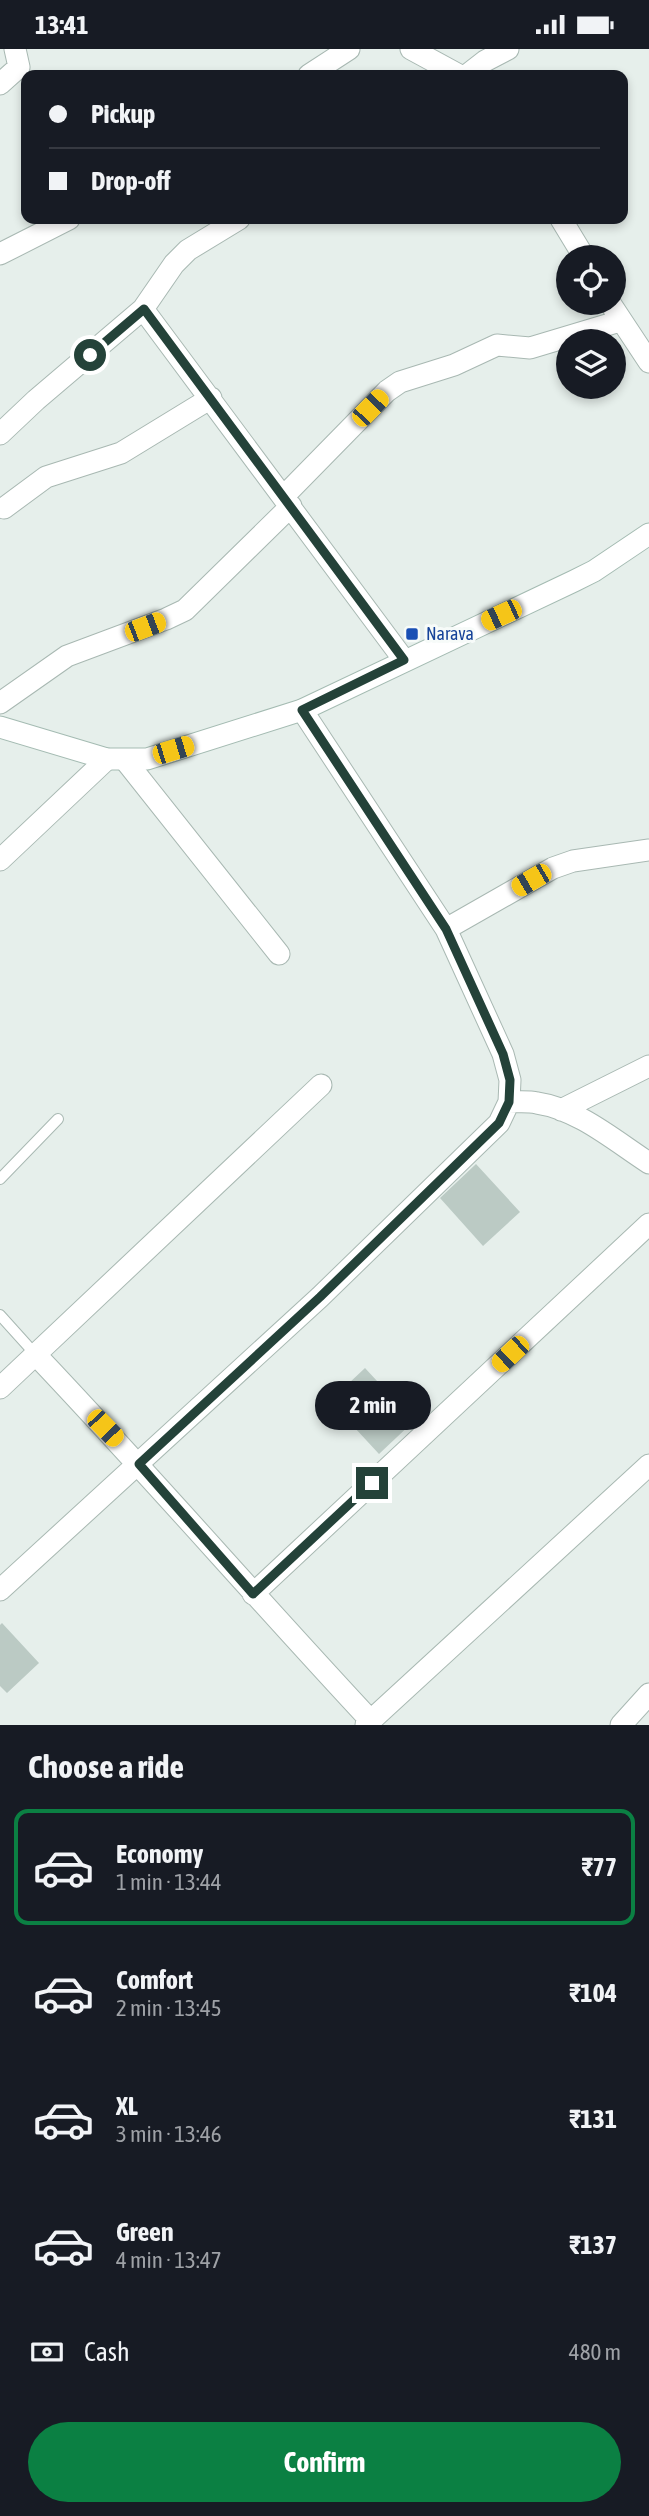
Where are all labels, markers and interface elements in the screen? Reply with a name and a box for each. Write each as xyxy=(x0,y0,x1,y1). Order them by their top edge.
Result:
text: 13:41 xyxy=(35,10,89,40)
text: Pickup xyxy=(91,99,155,129)
text: Drop-off xyxy=(91,166,171,196)
map controls xyxy=(556,245,626,399)
button: locate xyxy=(556,245,626,315)
button: layers xyxy=(556,329,626,399)
route start xyxy=(74,339,106,371)
car xyxy=(348,386,393,430)
car xyxy=(478,597,525,633)
car xyxy=(122,610,169,644)
place label: Narava xyxy=(426,623,474,644)
marker: Narava xyxy=(404,626,420,642)
car xyxy=(150,734,197,766)
car xyxy=(508,860,555,900)
car xyxy=(488,1332,533,1376)
callout: 2 min xyxy=(314,1381,430,1431)
text: 2 min xyxy=(350,1392,396,1418)
car xyxy=(83,1406,128,1450)
route end xyxy=(356,1467,388,1499)
text: Choose a ride xyxy=(28,1748,184,1785)
icon: car xyxy=(32,1836,95,1899)
text: Economy xyxy=(116,1839,203,1869)
text: ₹77 xyxy=(581,1852,617,1882)
text: 1 min · 13:44 xyxy=(116,1869,222,1895)
icon: car xyxy=(32,1962,95,2025)
text: Comfort xyxy=(116,1965,193,1995)
text: ₹104 xyxy=(569,1978,617,2008)
text: 2 min · 13:45 xyxy=(116,1995,222,2021)
icon: car xyxy=(32,2088,95,2151)
text: XL xyxy=(116,2091,138,2121)
text: ₹131 xyxy=(569,2104,617,2134)
text: 3 min · 13:46 xyxy=(116,2121,222,2147)
icon: car xyxy=(32,2214,95,2277)
text: Green xyxy=(116,2217,174,2247)
text: ₹137 xyxy=(569,2230,617,2260)
text: 4 min · 13:47 xyxy=(116,2247,222,2273)
icon: cash xyxy=(28,2333,66,2371)
text: Cash xyxy=(84,2337,130,2367)
text: 480 m xyxy=(569,2339,621,2365)
button: Confirm xyxy=(28,2422,621,2502)

